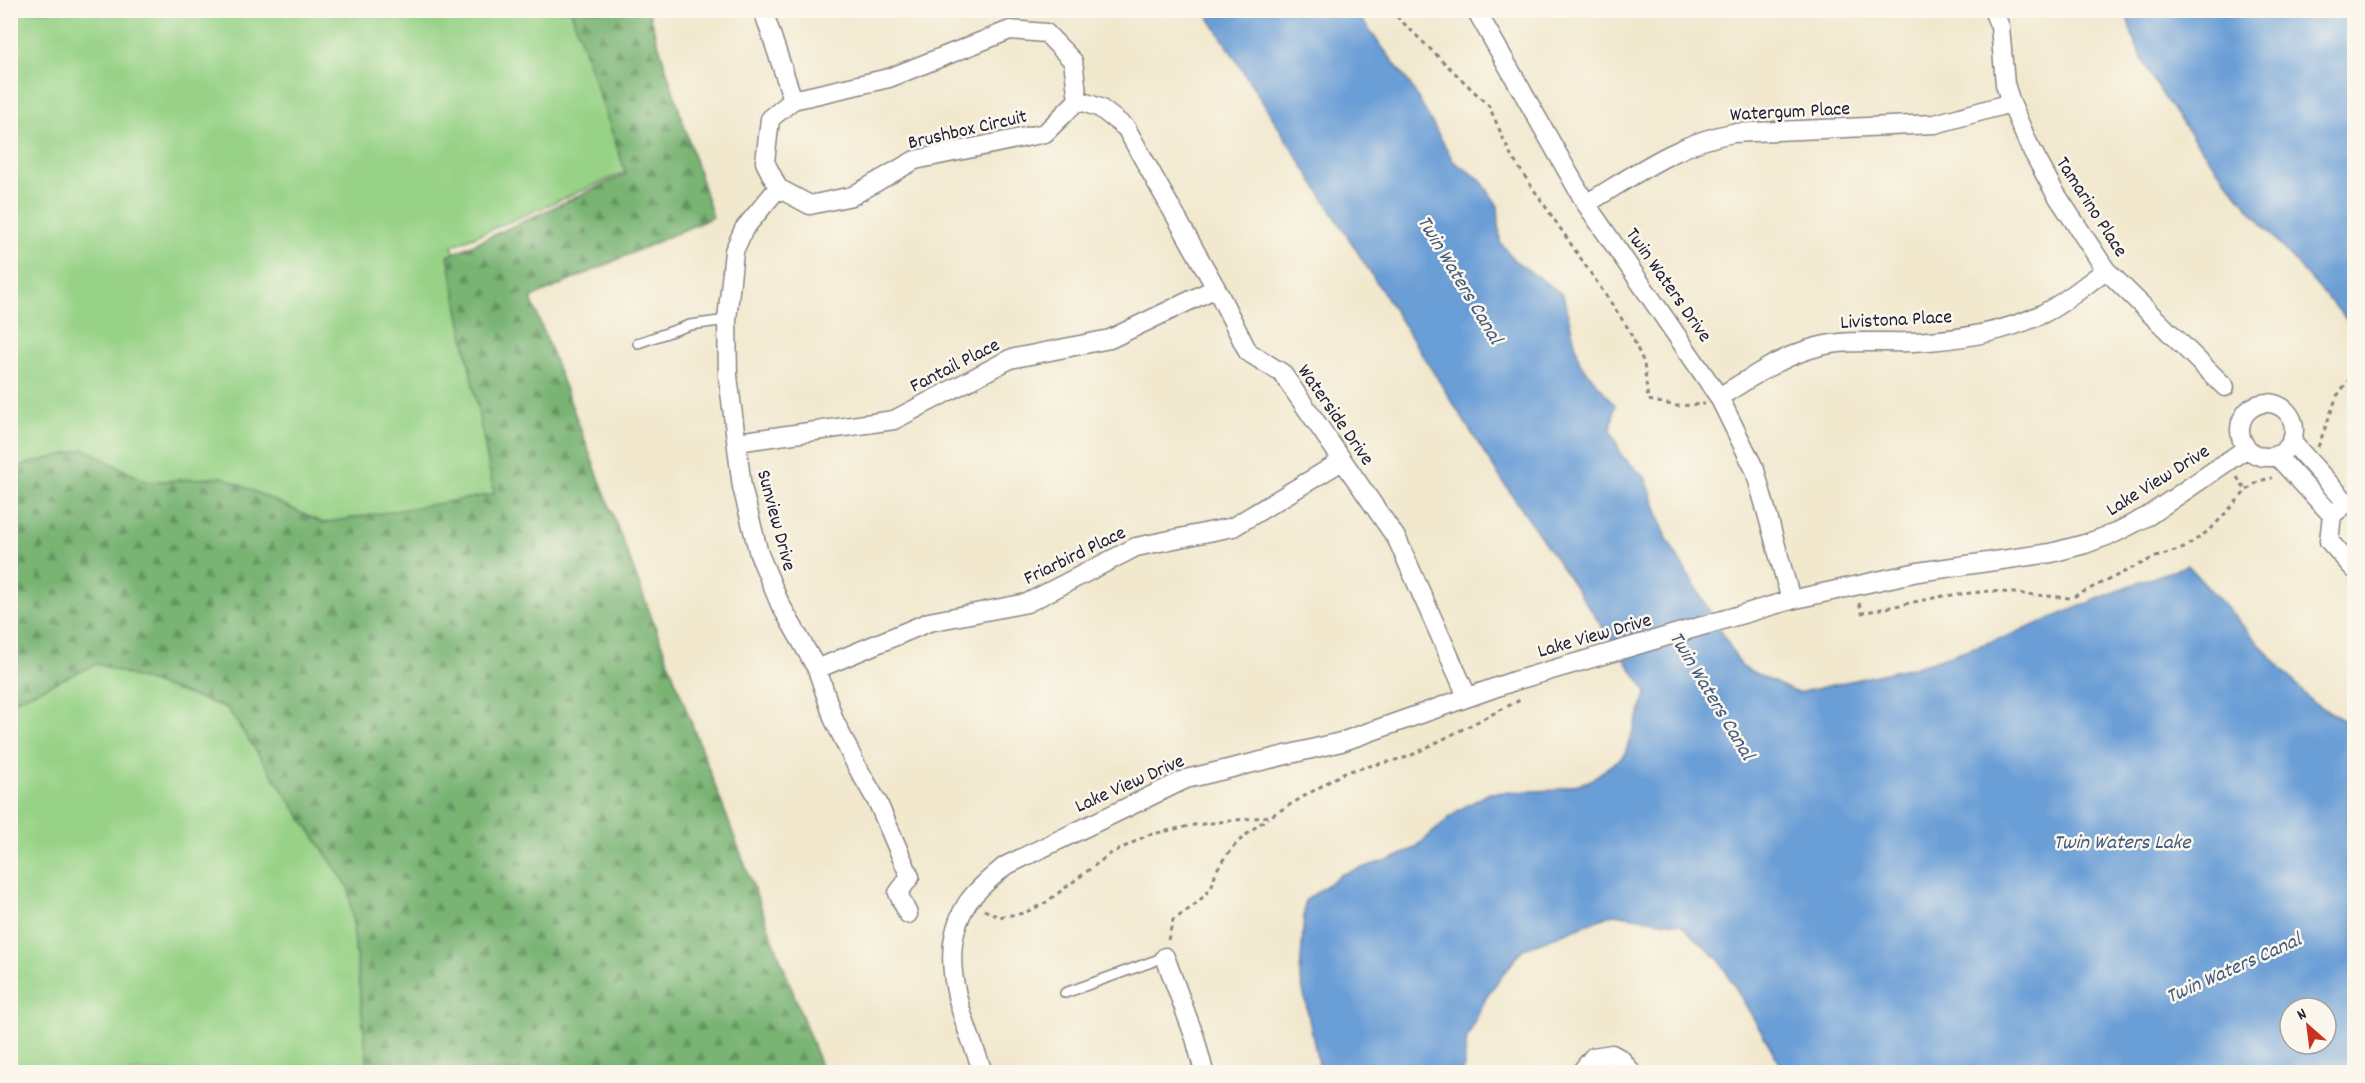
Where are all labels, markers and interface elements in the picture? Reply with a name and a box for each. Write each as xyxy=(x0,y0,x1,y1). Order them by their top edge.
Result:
street label: Watergum Place xyxy=(1729,96,1851,130)
street label: Brushbox Circuit xyxy=(905,104,1030,158)
street label: Tamarino Place xyxy=(2048,152,2133,263)
water label: Twin Waters Canal xyxy=(1408,211,1510,352)
street label: Twin Waters Drive xyxy=(1618,223,1718,349)
street label: Livistona Place xyxy=(1840,304,1953,338)
street label: Fantail Place xyxy=(906,332,1005,401)
street label: Waterside Drive xyxy=(1289,359,1380,472)
street label: Lake View Drive xyxy=(2101,439,2216,524)
street label: Sunview Drive xyxy=(748,467,802,575)
street label: Friarbird Place xyxy=(1019,520,1131,594)
street label: Lake View Drive xyxy=(1535,607,1655,666)
water label: Twin Waters Canal xyxy=(1660,627,1762,768)
street label: Lake View Drive xyxy=(1071,748,1190,821)
water label: Twin Waters Lake xyxy=(2054,829,2192,859)
water label: Twin Waters Canal xyxy=(2162,926,2309,1013)
north arrow xyxy=(2278,996,2338,1056)
text: N xyxy=(2293,1003,2311,1027)

